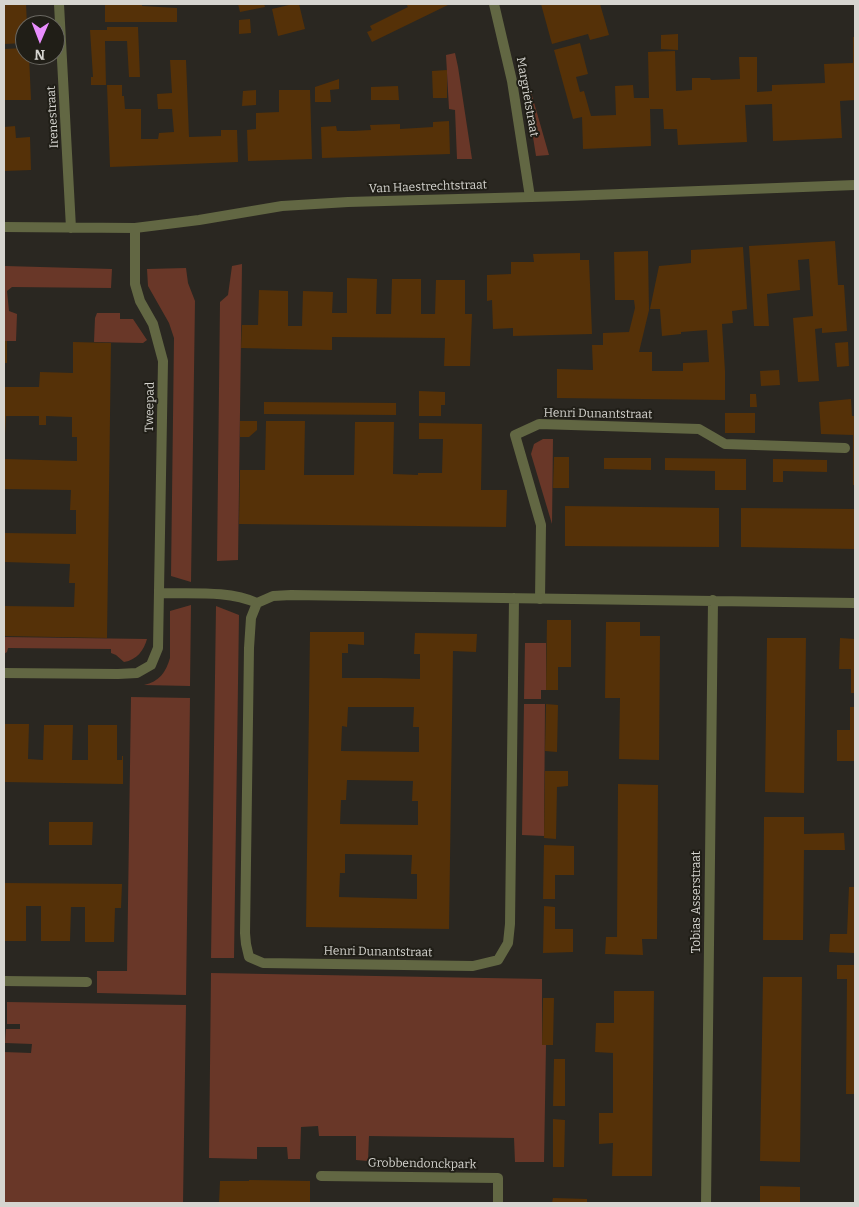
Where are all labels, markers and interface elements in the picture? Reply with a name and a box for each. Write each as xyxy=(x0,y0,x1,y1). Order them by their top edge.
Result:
north arrow xyxy=(15,15,65,65)
text: N xyxy=(34,46,45,63)
street label: Margrietstraat xyxy=(513,56,541,138)
street label: Irenestraat xyxy=(44,85,62,149)
street label: Van Haestrechtstraat xyxy=(369,178,487,196)
street label: Tweepad xyxy=(142,382,158,432)
street label: Henri Dunantstraat xyxy=(543,406,653,422)
street label: Tobias Asserstraat xyxy=(690,851,704,953)
street label: Henri Dunantstraat xyxy=(323,944,433,960)
street label: Grobbendonckpark xyxy=(368,1156,476,1172)

